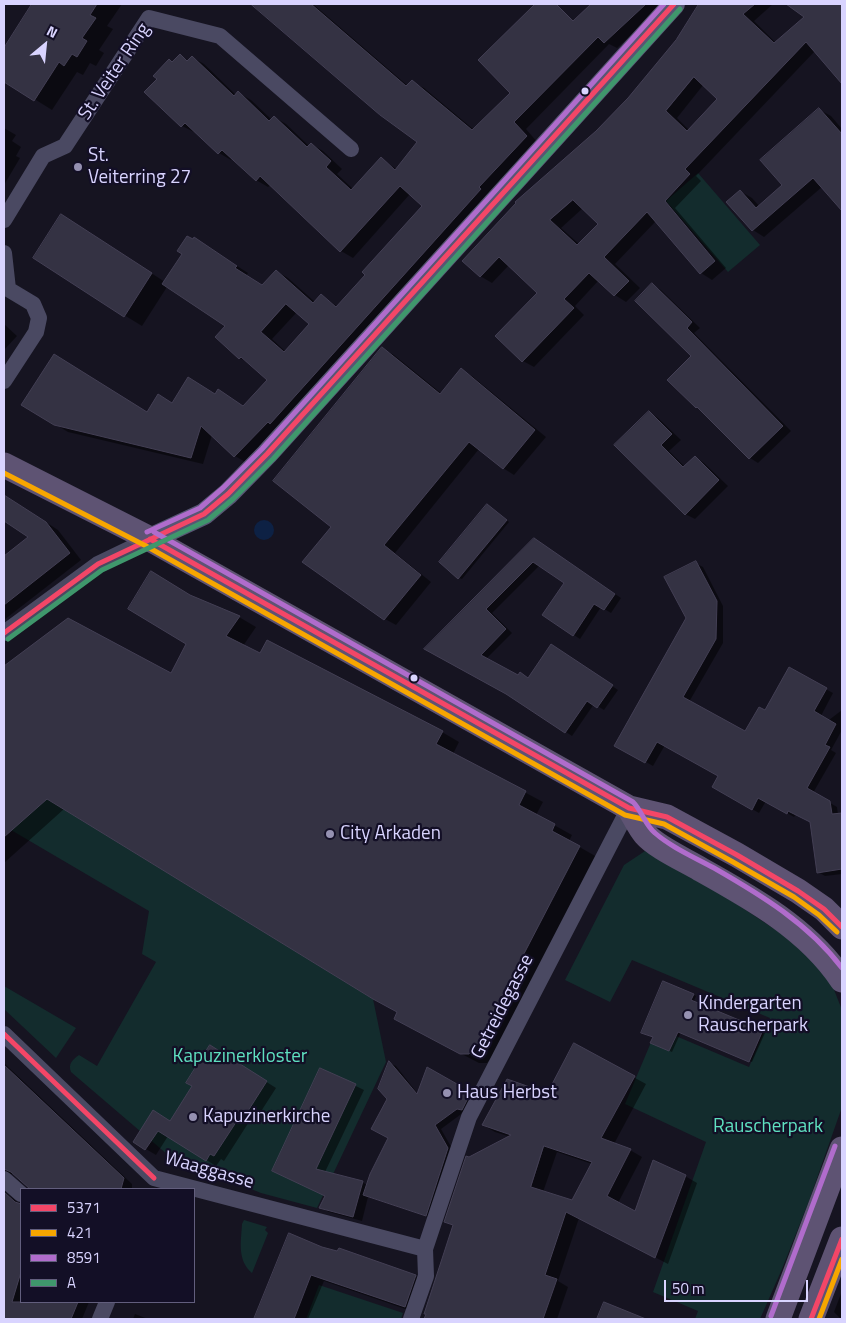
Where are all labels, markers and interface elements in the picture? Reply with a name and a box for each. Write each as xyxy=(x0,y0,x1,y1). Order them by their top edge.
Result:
street label: St. Veiter Ring xyxy=(74,19,156,125)
north arrow xyxy=(20,20,70,70)
text: N xyxy=(43,20,61,43)
unlabelled marker xyxy=(580,86,590,96)
place label: St. Veiterring 27 xyxy=(88,145,191,189)
marker: St. Veiterring 27 xyxy=(72,161,84,173)
unlabelled marker xyxy=(409,673,419,683)
place label: City Arkaden xyxy=(340,823,441,845)
marker: City Arkaden xyxy=(324,828,336,840)
street label: Getreidegasse xyxy=(467,951,539,1063)
place label: Kindergarten Rauscherpark xyxy=(698,993,808,1037)
marker: Kindergarten Rauscherpark xyxy=(682,1009,694,1021)
park label: Kapuzinerkloster xyxy=(173,1046,307,1068)
place label: Haus Herbst xyxy=(457,1082,557,1104)
marker: Haus Herbst xyxy=(441,1087,453,1099)
place label: Kapuzinerkirche xyxy=(203,1106,330,1128)
marker: Kapuzinerkirche xyxy=(187,1111,199,1123)
park label: Rauscherpark xyxy=(713,1116,823,1138)
street label: Waaggasse xyxy=(162,1147,256,1195)
legend xyxy=(20,1188,195,1303)
text: 5371 xyxy=(67,1196,101,1219)
text: 421 xyxy=(67,1221,92,1244)
text: 8591 xyxy=(67,1246,101,1269)
scale bar xyxy=(666,1270,810,1302)
text: A xyxy=(67,1271,76,1294)
text: 50 m xyxy=(672,1277,705,1300)

